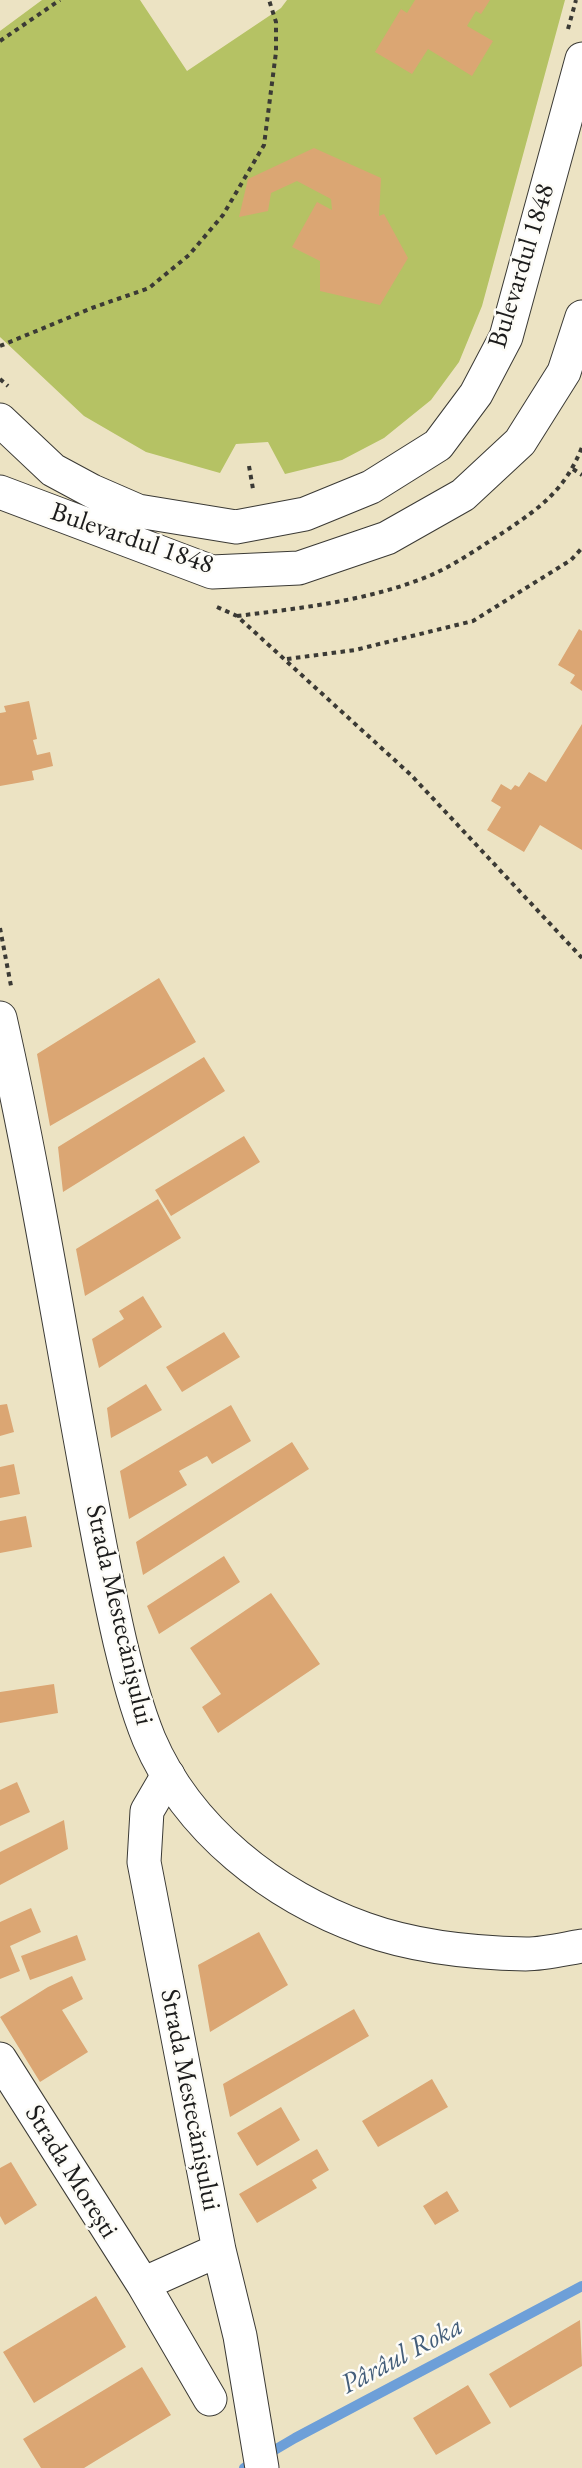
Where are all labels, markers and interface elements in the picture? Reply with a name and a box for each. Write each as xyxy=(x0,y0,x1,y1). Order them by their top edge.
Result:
street label: Bulevardul 1848 xyxy=(482,180,562,352)
street label: Bulevardul 1848 xyxy=(46,496,218,582)
street label: Strada Mestecănișului xyxy=(78,1502,160,1728)
street label: Strada Mestecănișului xyxy=(153,1987,227,2213)
street label: Strada Morești xyxy=(17,2099,125,2245)
water label: Pârâul Roka xyxy=(335,2310,469,2402)

